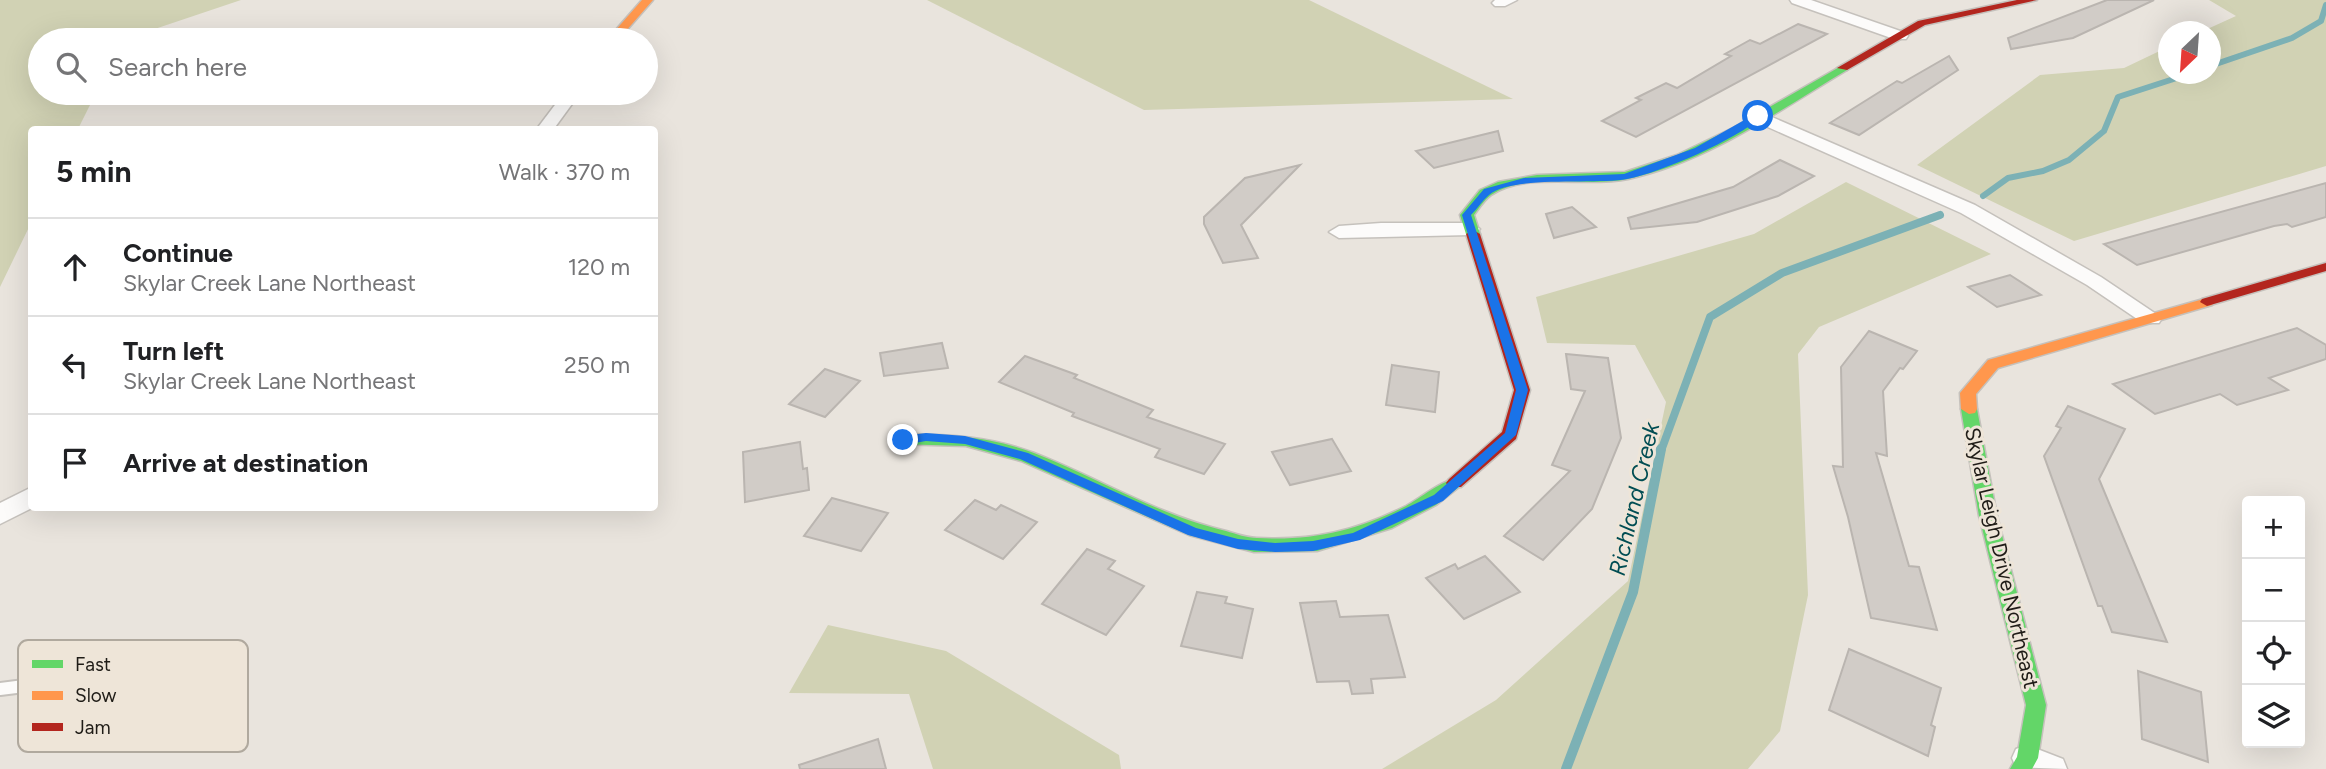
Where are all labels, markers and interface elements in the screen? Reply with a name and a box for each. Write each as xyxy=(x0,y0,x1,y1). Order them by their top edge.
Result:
north arrow xyxy=(2158,21,2221,84)
search box xyxy=(28,28,658,105)
icon: search xyxy=(52,48,90,86)
text: Search here xyxy=(108,51,247,83)
route start xyxy=(1742,100,1773,131)
text: 5 min xyxy=(56,153,132,190)
text: Walk · 370 m xyxy=(499,158,630,186)
text: Continue xyxy=(123,237,233,269)
icon: ahead xyxy=(56,248,94,286)
text: 120 m xyxy=(568,253,630,281)
text: Skylar Creek Lane Northeast xyxy=(123,269,416,297)
text: Turn left xyxy=(123,335,224,367)
icon: left xyxy=(56,346,94,384)
text: 250 m xyxy=(564,351,630,379)
text: Skylar Creek Lane Northeast xyxy=(123,367,416,395)
water label: Richland Creek xyxy=(1603,419,1665,578)
route end xyxy=(887,424,918,455)
street label: Skylar Leigh Drive Northeast xyxy=(1960,425,2044,691)
icon: arrive xyxy=(56,444,94,482)
text: Arrive at destination xyxy=(123,447,368,479)
map controls xyxy=(2242,496,2305,748)
button: + xyxy=(2242,496,2305,559)
button: − xyxy=(2242,559,2305,622)
button: locate xyxy=(2242,622,2305,685)
legend xyxy=(18,640,248,752)
text: Fast xyxy=(75,653,111,676)
text: Slow xyxy=(75,684,117,707)
button: layers xyxy=(2242,685,2305,748)
text: Jam xyxy=(75,716,111,739)

